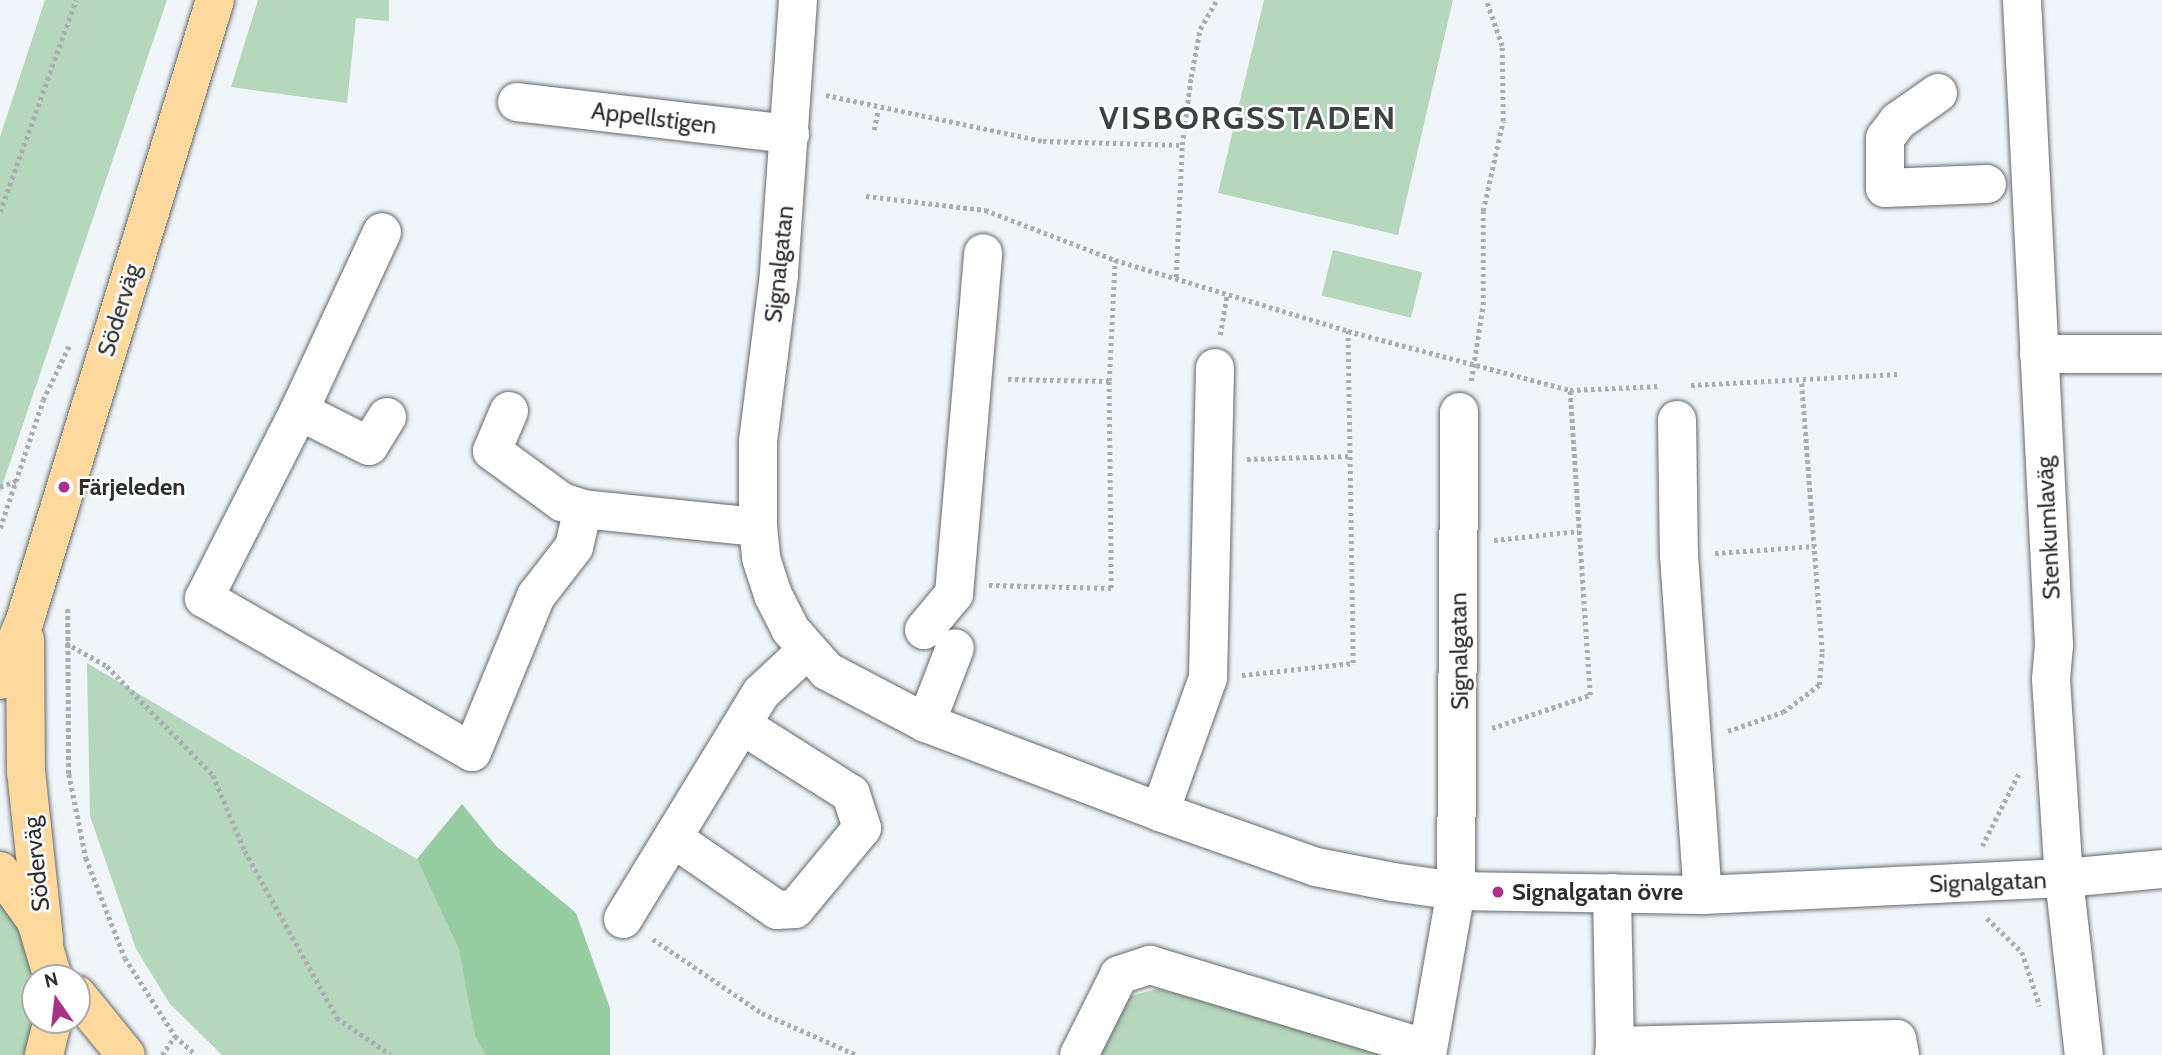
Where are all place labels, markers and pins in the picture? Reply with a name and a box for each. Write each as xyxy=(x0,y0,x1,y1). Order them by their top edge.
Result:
place label: Färjeleden xyxy=(78,473,186,501)
marker: Färjeleden xyxy=(56,479,72,495)
place label: Signalgatan övre xyxy=(1512,878,1683,906)
marker: Signalgatan övre xyxy=(1490,884,1506,900)

